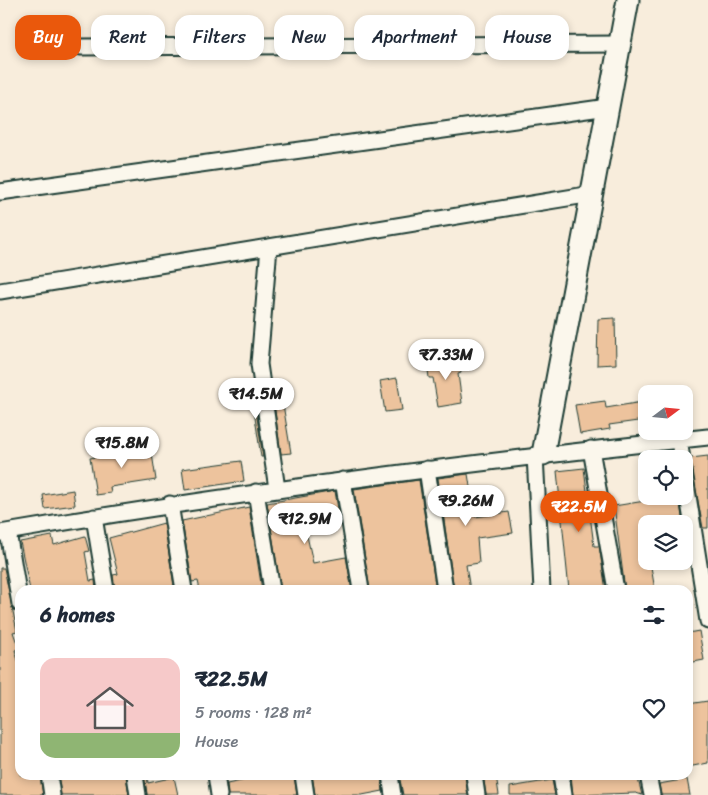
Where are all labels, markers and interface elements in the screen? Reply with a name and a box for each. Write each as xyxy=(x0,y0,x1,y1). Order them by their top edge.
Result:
chip: Buy xyxy=(15,15,81,60)
chip: Rent xyxy=(91,15,165,60)
chip: Filters xyxy=(175,15,264,60)
chip: New xyxy=(274,15,344,60)
chip: Apartment xyxy=(354,15,475,60)
chip: House xyxy=(485,15,569,60)
pin: ₹7.33M xyxy=(405,338,487,381)
text: ₹7.33M xyxy=(419,340,473,369)
pin: ₹14.5M xyxy=(215,378,297,420)
text: ₹14.5M xyxy=(229,379,283,408)
north arrow xyxy=(638,385,692,440)
map controls xyxy=(638,385,693,570)
pin: ₹15.8M xyxy=(81,426,163,469)
text: ₹15.8M xyxy=(95,428,149,457)
button: locate xyxy=(638,450,693,505)
pin: ₹9.26M xyxy=(425,484,507,527)
text: ₹9.26M xyxy=(439,486,494,515)
pin: ₹22.5M xyxy=(538,490,620,533)
text: ₹22.5M xyxy=(551,492,607,521)
pin: ₹12.9M xyxy=(264,502,346,545)
text: ₹12.9M xyxy=(279,504,331,533)
button: layers xyxy=(638,515,693,570)
text: 6 homes xyxy=(40,596,115,634)
icon: filters xyxy=(640,601,668,629)
text: ₹22.5M xyxy=(195,660,267,698)
icon: home xyxy=(80,678,140,738)
icon: heart xyxy=(640,694,668,722)
text: 5 rooms · 128 m² xyxy=(195,698,312,727)
text: House xyxy=(195,727,238,756)

